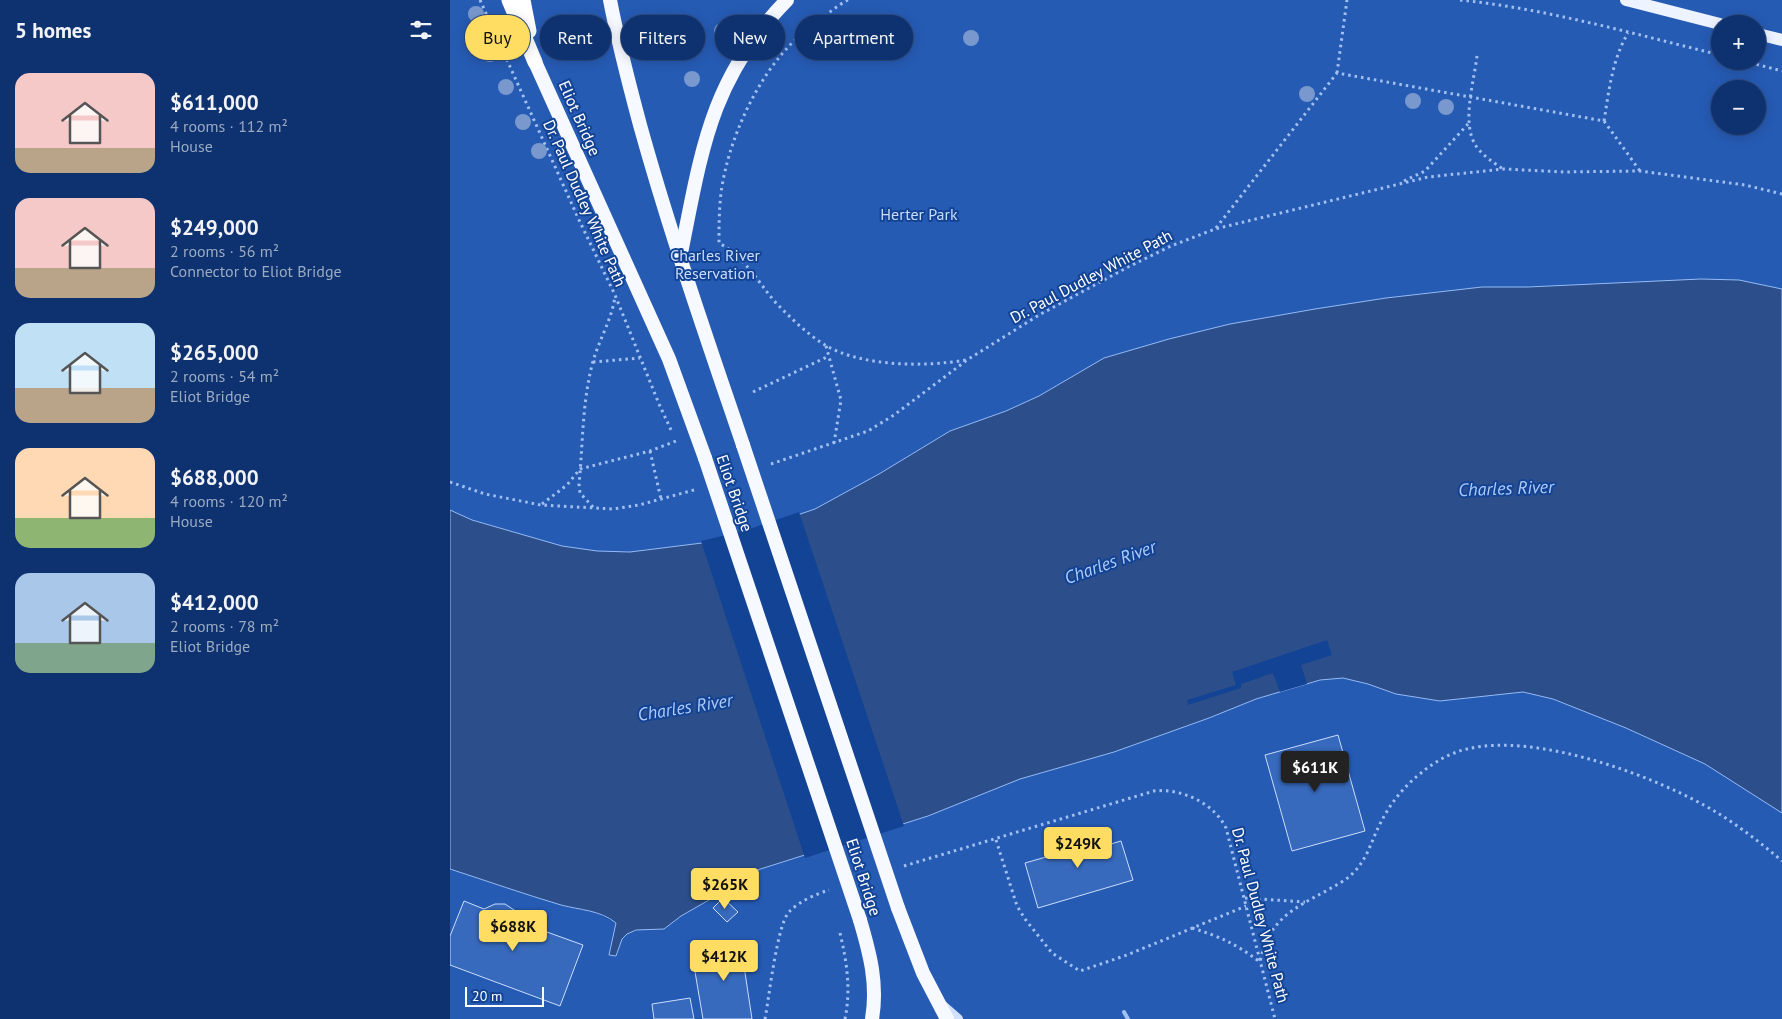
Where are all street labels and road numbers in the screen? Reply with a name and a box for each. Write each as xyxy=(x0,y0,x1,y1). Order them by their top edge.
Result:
street label: Eliot Bridge xyxy=(555,77,605,159)
street label: Dr. Paul Dudley White Path xyxy=(539,116,631,290)
street label: Dr. Paul Dudley White Path xyxy=(1007,225,1175,327)
street label: Eliot Bridge xyxy=(712,452,758,534)
street label: Dr. Paul Dudley White Path xyxy=(1228,825,1294,1005)
street label: Eliot Bridge xyxy=(842,836,886,918)

